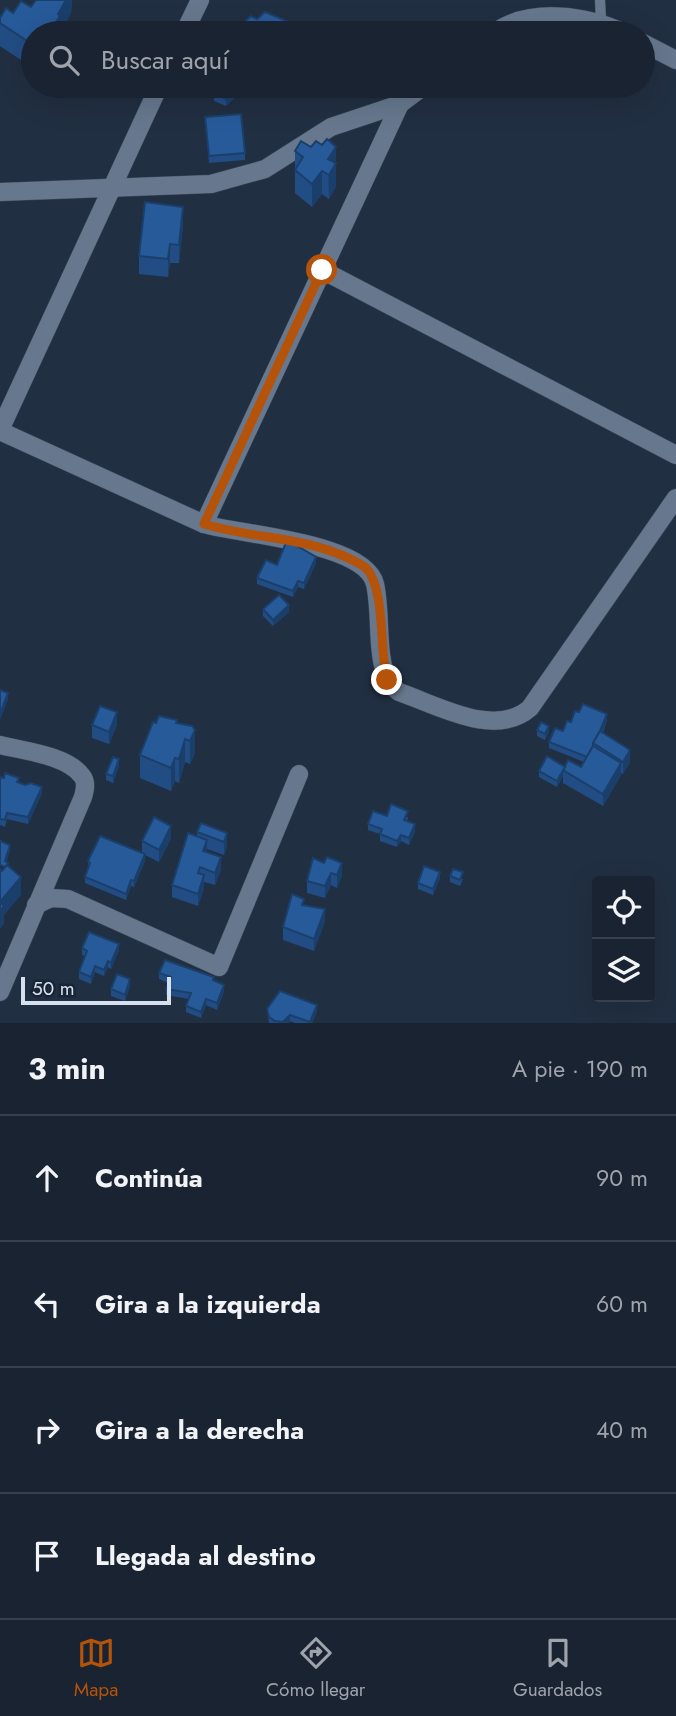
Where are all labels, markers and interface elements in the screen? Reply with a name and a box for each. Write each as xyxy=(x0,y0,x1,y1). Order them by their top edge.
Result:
search box xyxy=(21,21,655,98)
icon: search xyxy=(45,41,83,79)
text: Buscar aquí xyxy=(101,41,229,79)
route start xyxy=(306,254,337,285)
route end xyxy=(371,664,402,695)
map controls xyxy=(592,876,655,1002)
button: locate xyxy=(592,876,655,939)
button: layers xyxy=(592,939,655,1002)
scale bar xyxy=(21,974,172,1006)
text: 50 m xyxy=(32,975,75,1002)
text: 3 min xyxy=(28,1047,106,1090)
text: A pie · 190 m xyxy=(512,1052,648,1086)
icon: ahead xyxy=(28,1159,66,1197)
text: Continúa xyxy=(95,1159,203,1197)
text: 90 m xyxy=(596,1161,648,1195)
icon: left xyxy=(28,1285,66,1323)
text: Gira a la izquierda xyxy=(95,1285,321,1323)
text: 60 m xyxy=(596,1287,648,1321)
icon: right xyxy=(28,1411,66,1449)
text: Gira a la derecha xyxy=(95,1411,304,1449)
text: 40 m xyxy=(596,1413,648,1447)
icon: arrive xyxy=(28,1537,66,1575)
text: Llegada al destino xyxy=(95,1537,316,1575)
tab: Mapa xyxy=(74,1634,118,1703)
tab: Cómo llegar xyxy=(266,1634,365,1703)
tab: Guardados xyxy=(513,1634,602,1703)

